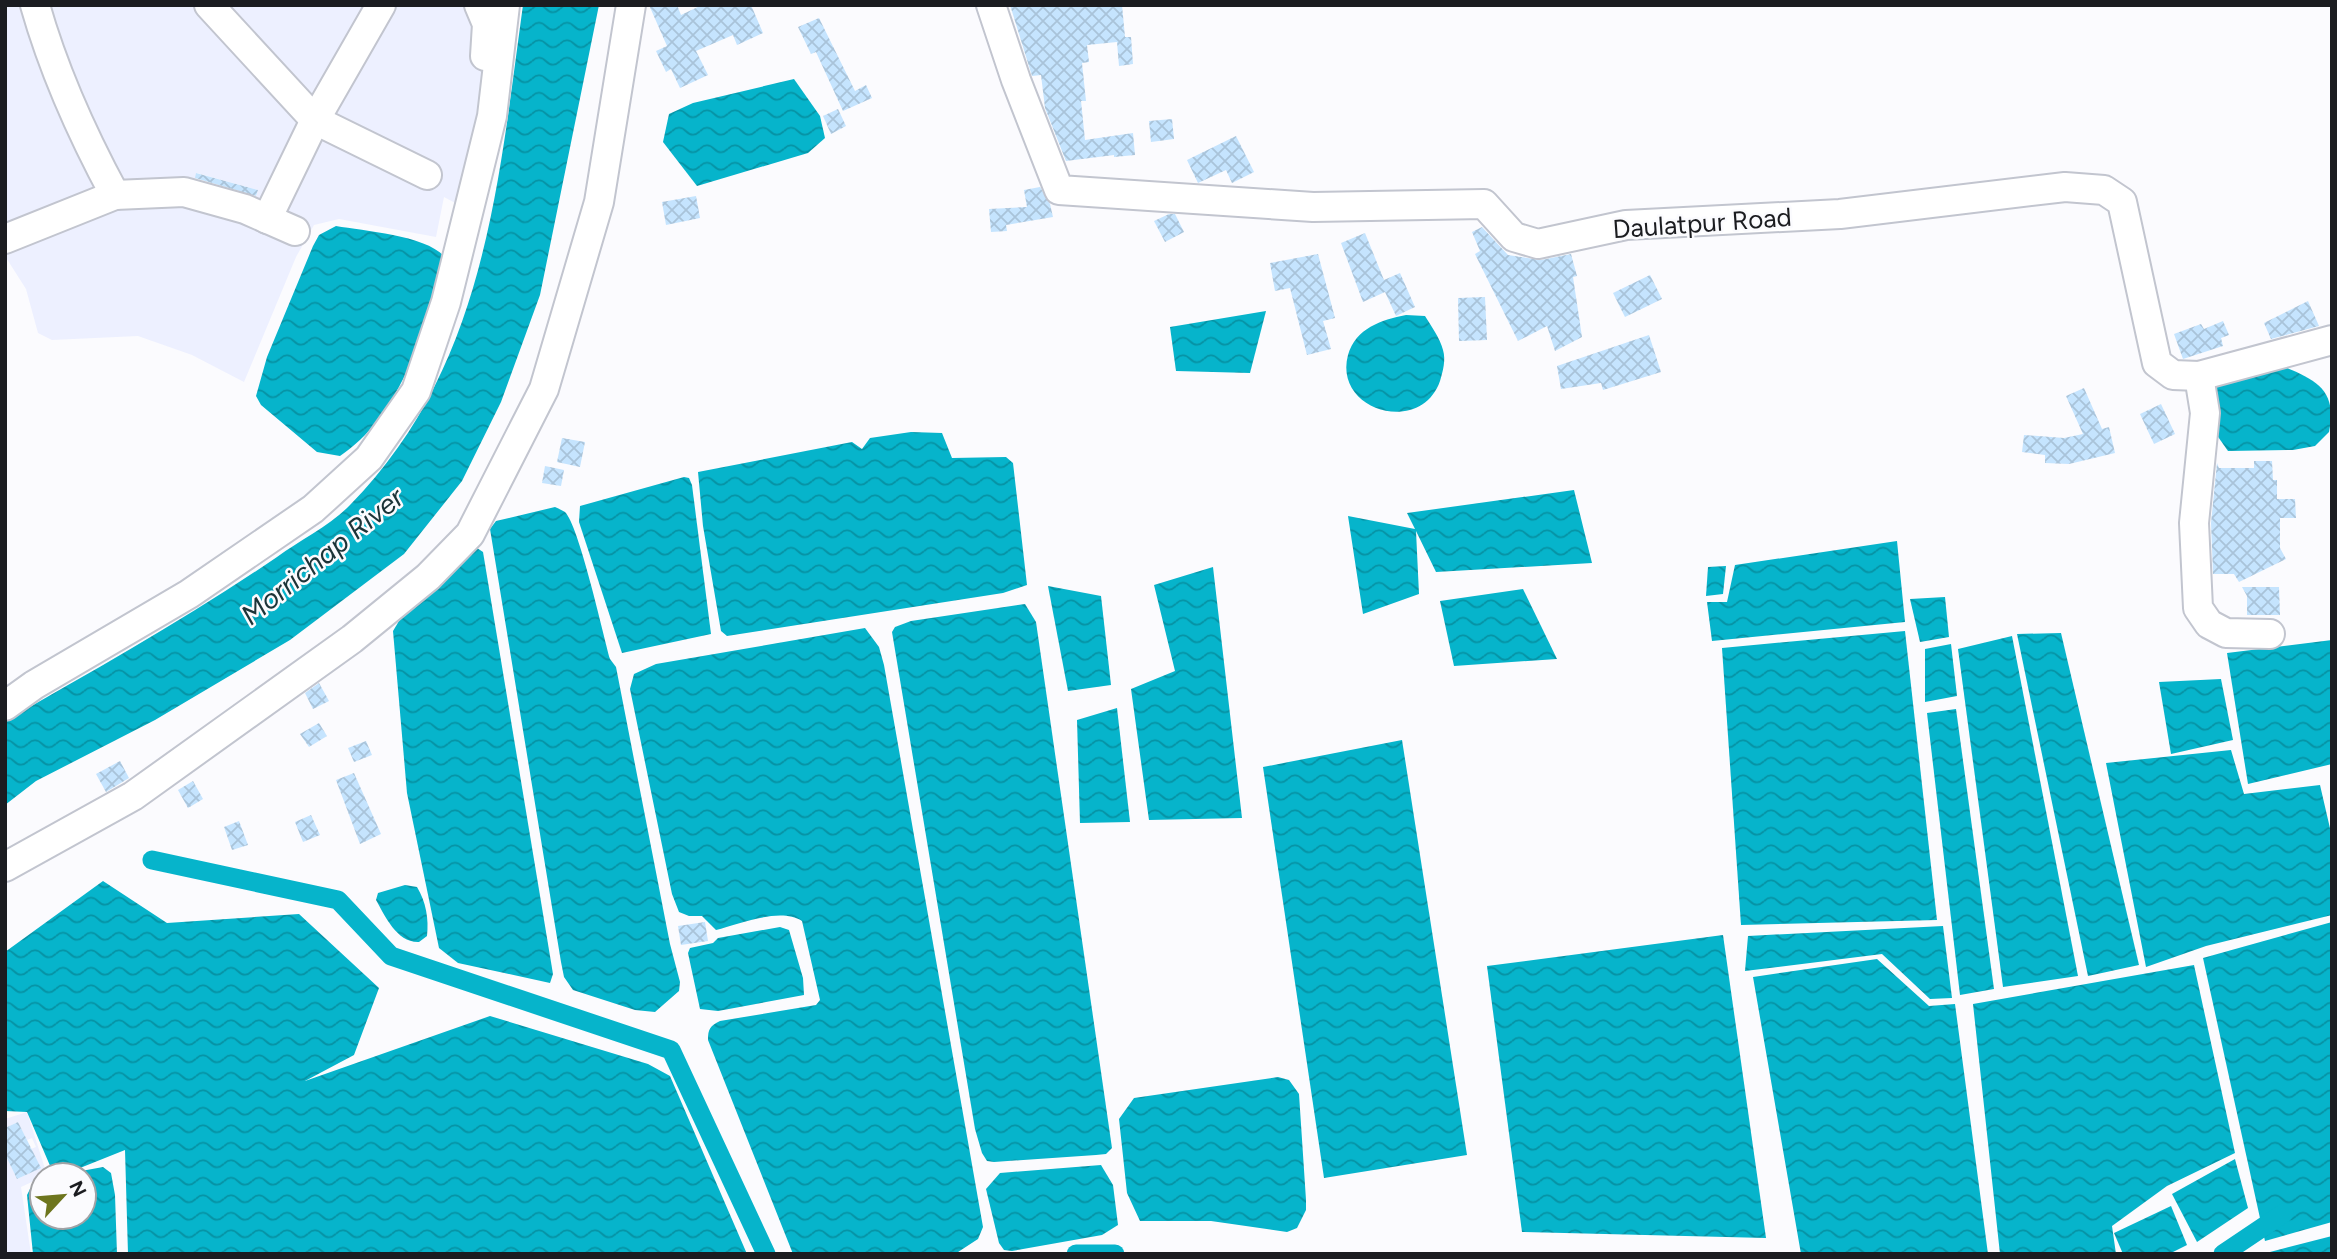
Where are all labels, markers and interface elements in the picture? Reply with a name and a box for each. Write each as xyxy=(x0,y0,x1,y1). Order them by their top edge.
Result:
street label: Daulatpur Road xyxy=(1611,201,1793,245)
water label: Morrichap River xyxy=(234,479,411,632)
north arrow xyxy=(28,1161,98,1231)
text: N xyxy=(64,1177,91,1200)

